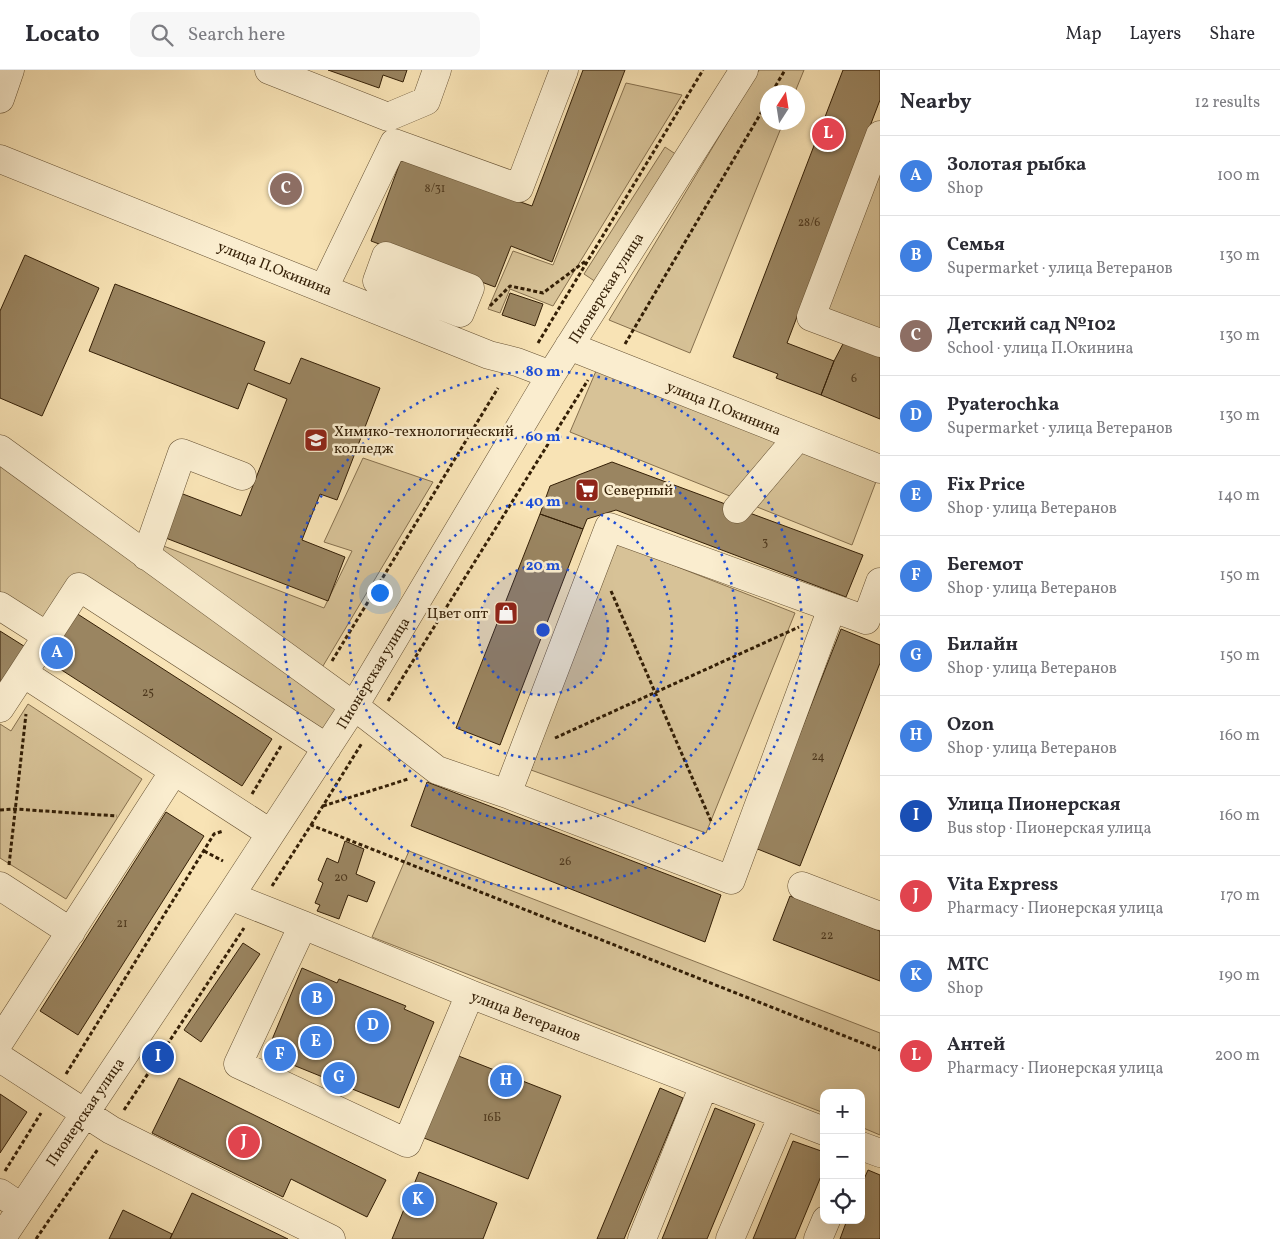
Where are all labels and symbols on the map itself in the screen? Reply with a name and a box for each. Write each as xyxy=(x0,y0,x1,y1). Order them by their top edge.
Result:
north arrow xyxy=(760,85,805,130)
pin: L xyxy=(812,115,844,153)
pin: C xyxy=(270,170,302,208)
house number: 8/31 xyxy=(425,181,445,197)
house number: 28/6 xyxy=(798,215,820,231)
street label: Пионерская улица xyxy=(565,229,650,348)
street label: улица П.Окинина xyxy=(214,237,335,302)
text: 80 m xyxy=(526,362,561,383)
house number: 6 xyxy=(851,371,857,387)
street label: улица П.Окинина xyxy=(663,377,784,442)
place label: Химико-технологический колледж xyxy=(334,422,514,460)
school or university icon: Химико-технологический колледж xyxy=(303,427,329,453)
text: 60 m xyxy=(526,427,561,448)
supermarket icon: Северный xyxy=(574,477,600,503)
place label: Северный xyxy=(604,481,673,502)
text: 40 m xyxy=(525,492,561,513)
house number: 3 xyxy=(762,535,768,551)
text: 20 m xyxy=(526,556,561,577)
your location xyxy=(367,580,393,606)
shop icon: Цвет опт xyxy=(493,600,519,626)
place label: Цвет опт xyxy=(427,604,488,625)
street label: Пионерская улица xyxy=(332,614,416,734)
centre of rings xyxy=(534,621,552,639)
pin: A xyxy=(41,634,73,672)
house number: 25 xyxy=(142,685,154,701)
house number: 24 xyxy=(811,749,825,765)
house number: 26 xyxy=(559,854,571,870)
house number: 20 xyxy=(334,870,348,886)
house number: 21 xyxy=(116,916,128,932)
house number: 22 xyxy=(821,928,833,944)
pin: B xyxy=(301,980,333,1018)
street label: улица Ветеранов xyxy=(467,987,584,1048)
pin: D xyxy=(357,1007,389,1045)
pin: E xyxy=(300,1023,332,1061)
pin: F xyxy=(264,1036,296,1074)
pin: I xyxy=(142,1038,174,1076)
street label: Пионерская улица xyxy=(42,1054,131,1172)
pin: G xyxy=(323,1059,355,1097)
pin: H xyxy=(490,1062,522,1100)
house number: 16Б xyxy=(483,1110,501,1126)
pin: J xyxy=(228,1123,260,1161)
pin: K xyxy=(402,1181,434,1219)

